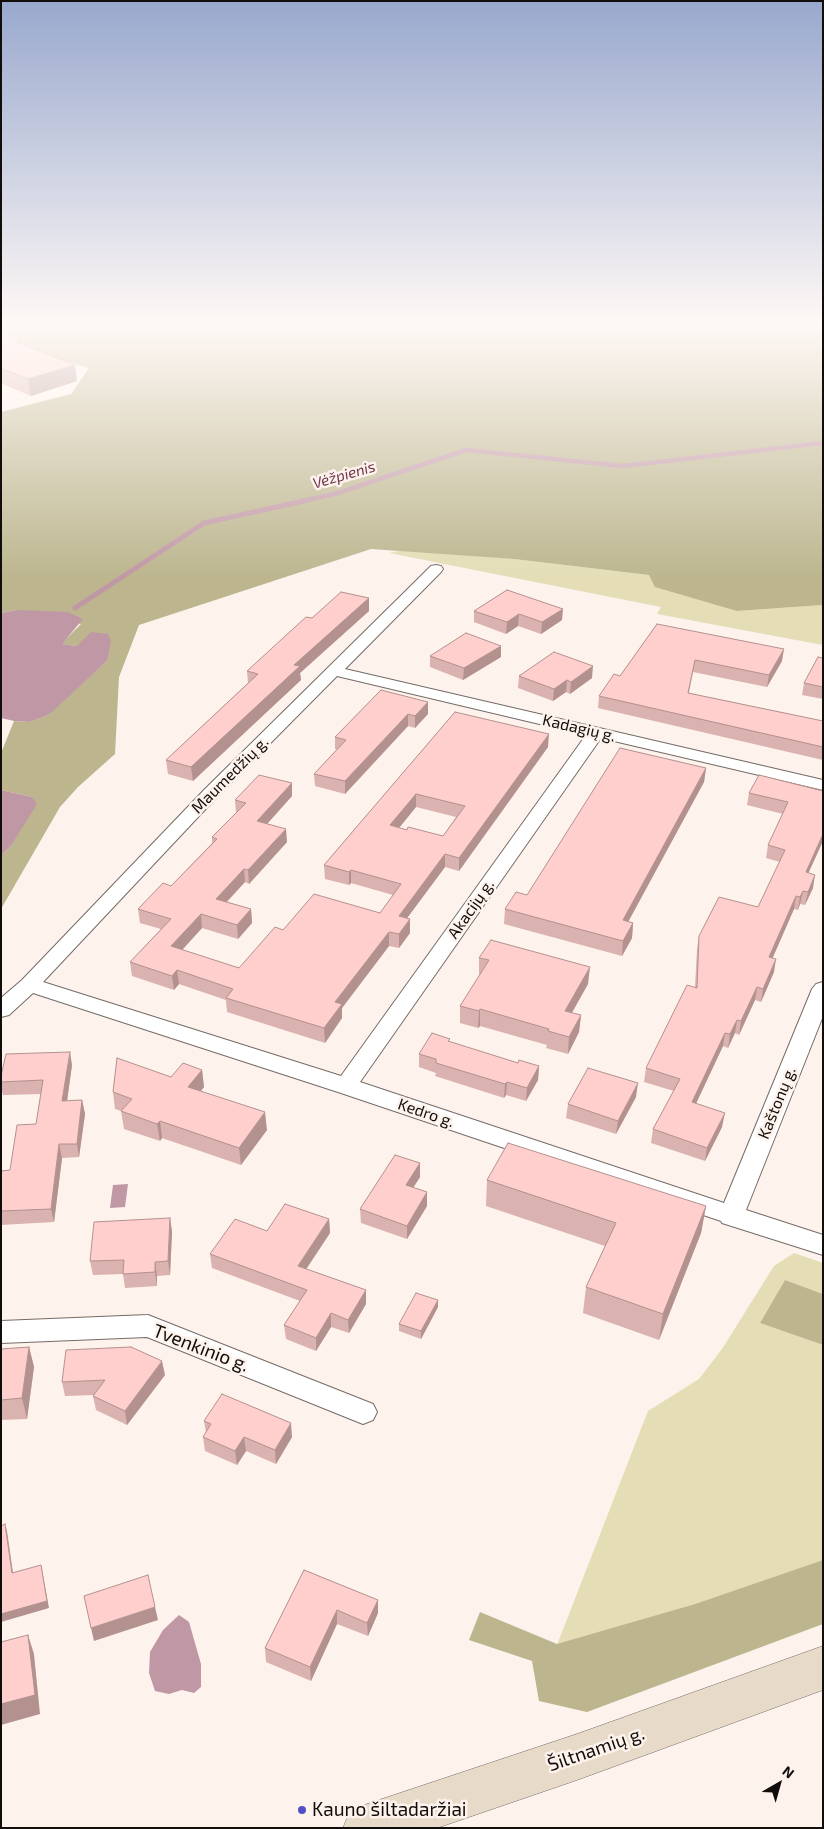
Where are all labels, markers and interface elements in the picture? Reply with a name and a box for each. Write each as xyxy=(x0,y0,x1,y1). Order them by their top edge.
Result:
water label: Vėžpienis xyxy=(311,457,377,493)
street label: Kadagių g. xyxy=(541,710,617,746)
street label: Maumedžių g. xyxy=(187,732,273,818)
street label: Akacijų g. xyxy=(444,876,498,942)
street label: Kaštonų g. xyxy=(754,1064,800,1142)
street label: Kedro g. xyxy=(395,1094,457,1132)
street label: Tvenkinio g. xyxy=(150,1319,252,1377)
street label: Šiltnamių g. xyxy=(545,1722,647,1776)
north arrow xyxy=(754,1759,804,1809)
text: N xyxy=(779,1762,798,1782)
place label: Kauno šiltadaržiai xyxy=(312,1799,467,1821)
marker: Kauno šiltadaržiai xyxy=(296,1804,308,1816)

